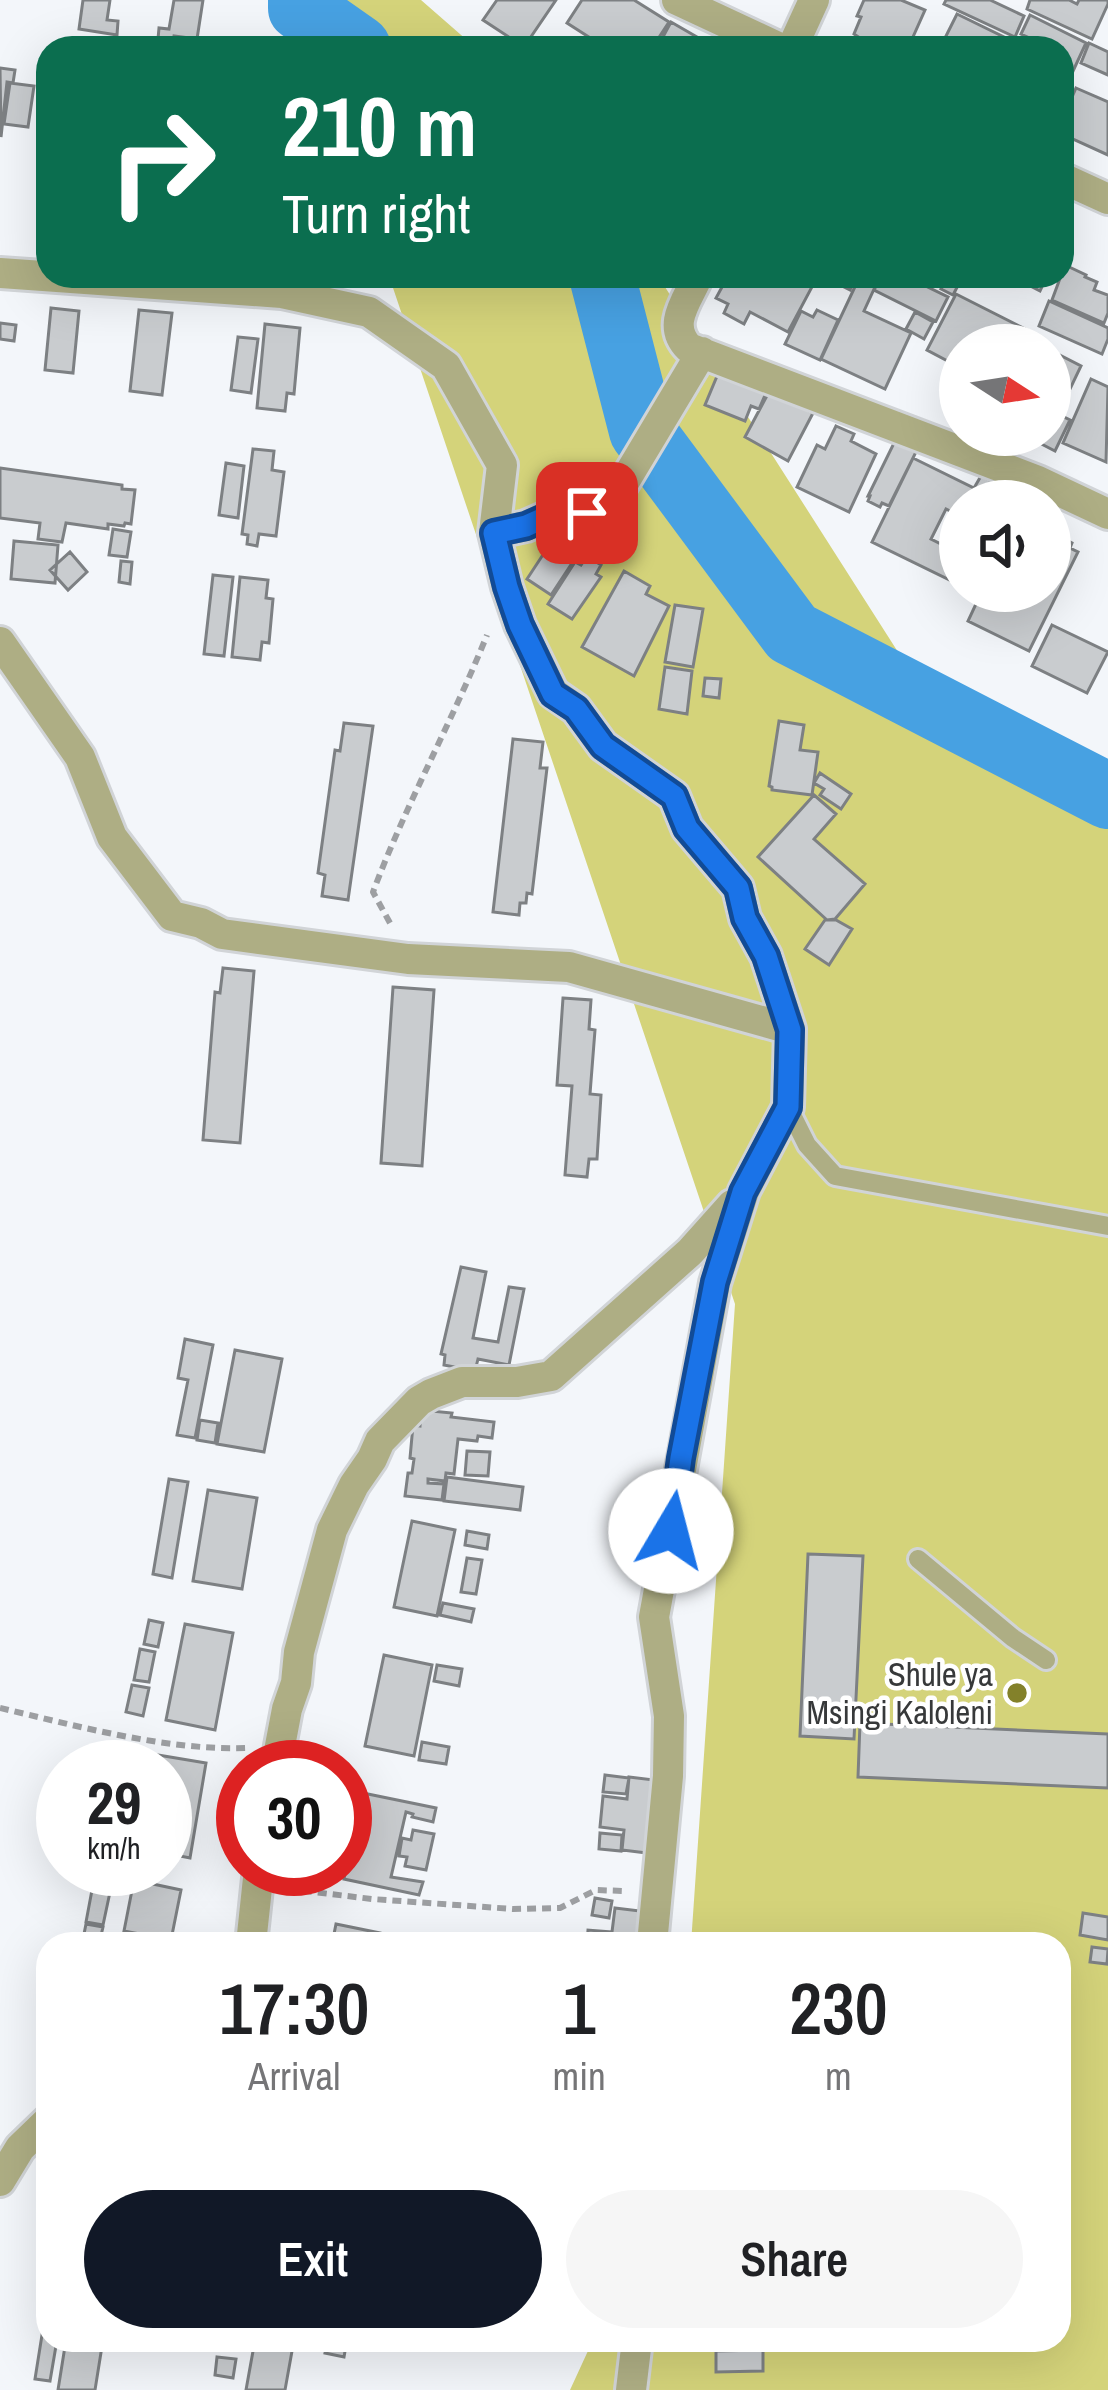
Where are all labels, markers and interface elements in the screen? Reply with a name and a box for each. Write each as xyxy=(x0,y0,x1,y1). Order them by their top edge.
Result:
text: 210 m xyxy=(282,69,477,182)
icon: right xyxy=(84,84,240,240)
text: Turn right xyxy=(282,177,470,250)
north arrow xyxy=(939,324,1071,456)
map controls xyxy=(939,324,1071,612)
pin xyxy=(536,462,638,564)
icon: arrive xyxy=(554,480,620,546)
button: sound xyxy=(939,480,1071,612)
position arrow xyxy=(608,1468,734,1594)
place label: Shule ya Msingi Kaloleni xyxy=(806,1652,993,1734)
marker: Shule ya Msingi Kaloleni xyxy=(1004,1680,1030,1706)
speed limit sign: 30 xyxy=(216,1740,372,1896)
text: 29 xyxy=(87,1762,141,1843)
text: km/h xyxy=(87,1828,141,1868)
text: 17:30 xyxy=(219,1959,369,2056)
text: 1 xyxy=(563,1959,596,2056)
text: 230 xyxy=(789,1959,888,2056)
text: Arrival xyxy=(248,2050,340,2102)
text: min xyxy=(553,2050,606,2102)
text: m xyxy=(825,2050,852,2102)
button: Exit xyxy=(84,2190,542,2328)
button: Share xyxy=(566,2190,1023,2328)

